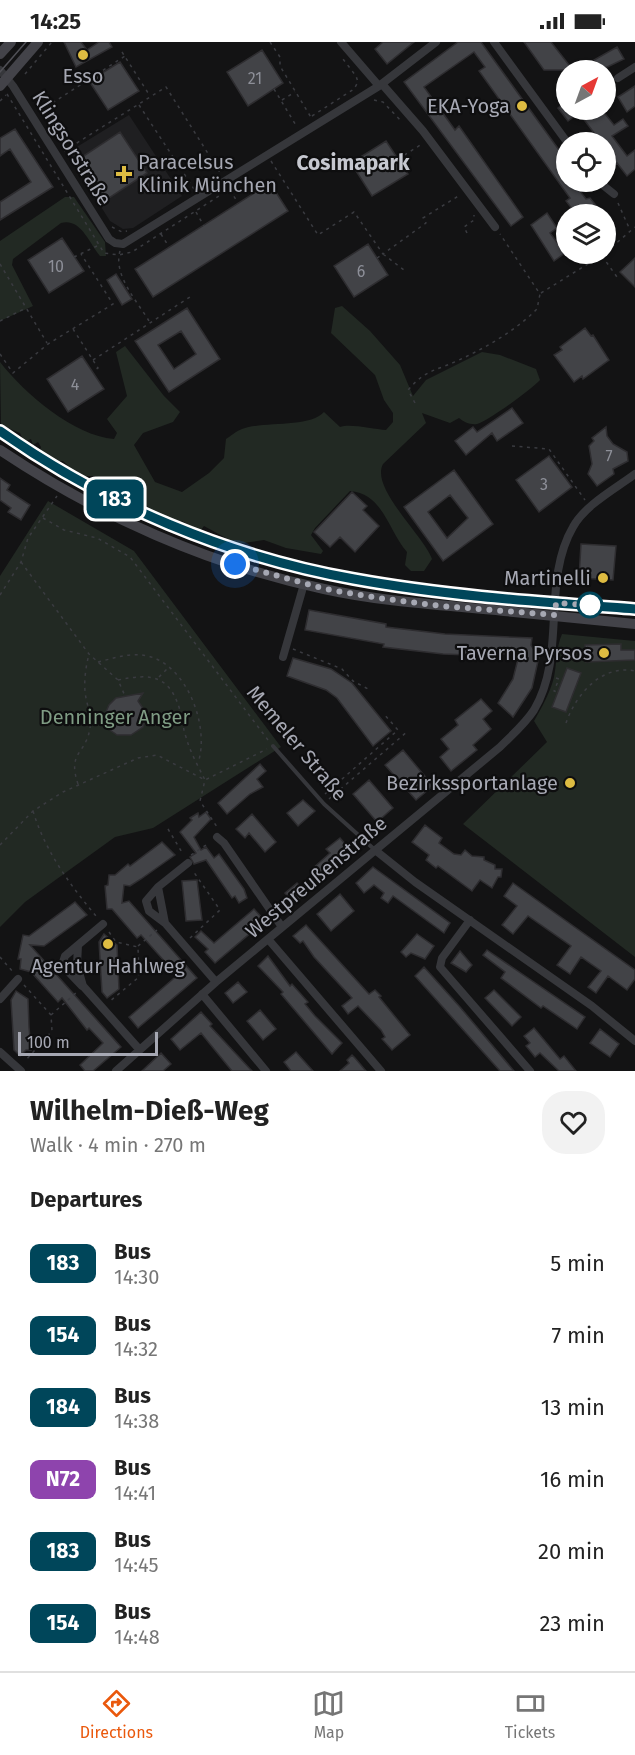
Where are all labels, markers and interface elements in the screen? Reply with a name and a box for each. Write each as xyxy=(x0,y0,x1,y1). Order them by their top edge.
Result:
text: 14:25 xyxy=(30,8,81,35)
marker: Esso xyxy=(76,48,90,62)
north arrow xyxy=(556,60,616,120)
map controls xyxy=(556,60,616,264)
place label: Esso xyxy=(63,64,103,88)
house number: 21 xyxy=(248,69,262,88)
street label: Klingsorstraße xyxy=(27,86,117,210)
place label: EKA-Yoga xyxy=(427,94,510,118)
marker: EKA-Yoga xyxy=(515,99,529,113)
button: locate xyxy=(556,132,616,192)
place label: Paracelsus Klinik München xyxy=(138,150,277,197)
district label: Cosimapark xyxy=(296,150,410,176)
marker: Paracelsus Klinik München xyxy=(115,165,133,183)
button: layers xyxy=(556,204,616,264)
house number: 10 xyxy=(48,257,64,276)
house number: 6 xyxy=(357,262,365,281)
house number: 4 xyxy=(71,375,80,394)
house number: 7 xyxy=(605,447,613,466)
house number: 3 xyxy=(540,475,548,494)
line badge: 183 xyxy=(80,480,150,518)
text: 183 xyxy=(99,486,131,512)
your location xyxy=(220,549,250,579)
place label: Martinelli xyxy=(504,566,591,590)
marker: Martinelli xyxy=(596,571,610,585)
unlabelled marker xyxy=(577,592,603,618)
place label: Taverna Pyrsos xyxy=(457,641,592,665)
marker: Taverna Pyrsos xyxy=(597,646,611,660)
street label: Memeler Straße xyxy=(242,681,352,805)
park label: Denninger Anger xyxy=(40,705,191,729)
place label: Bezirkssportanlage xyxy=(386,771,558,795)
marker: Bezirkssportanlage xyxy=(563,776,577,790)
street label: Westpreußenstraße xyxy=(240,811,392,943)
marker: Agentur Hahlweg xyxy=(101,937,115,951)
place label: Agentur Hahlweg xyxy=(31,954,185,978)
scale bar xyxy=(18,1029,158,1056)
text: 100 m xyxy=(27,1033,70,1052)
button: heart xyxy=(542,1091,605,1154)
text: Wilhelm-Dieß-Weg xyxy=(30,1094,269,1127)
text: Walk · 4 min · 270 m xyxy=(30,1133,206,1157)
text: Departures xyxy=(30,1186,142,1213)
text: Bus xyxy=(114,1238,151,1265)
text: 183 xyxy=(47,1250,79,1276)
text: 5 min xyxy=(550,1250,605,1277)
text: 14:30 xyxy=(114,1265,159,1289)
text: Bus xyxy=(114,1310,151,1337)
text: 154 xyxy=(47,1322,79,1348)
text: 7 min xyxy=(551,1322,605,1349)
text: 14:32 xyxy=(114,1337,158,1361)
text: Bus xyxy=(114,1382,151,1409)
text: 184 xyxy=(46,1394,80,1420)
text: 13 min xyxy=(541,1394,605,1421)
text: 14:38 xyxy=(114,1409,159,1433)
text: Bus xyxy=(114,1454,151,1481)
text: N72 xyxy=(46,1466,80,1492)
text: 16 min xyxy=(540,1466,605,1493)
text: 14:41 xyxy=(114,1481,156,1505)
text: Bus xyxy=(114,1526,151,1553)
text: 183 xyxy=(47,1538,79,1564)
text: 20 min xyxy=(538,1538,605,1565)
text: 14:45 xyxy=(114,1553,158,1577)
text: Bus xyxy=(114,1598,151,1625)
text: 154 xyxy=(47,1610,79,1636)
text: 23 min xyxy=(539,1610,605,1637)
text: 14:48 xyxy=(114,1625,160,1649)
tab: Directions xyxy=(80,1687,153,1742)
tab: Map xyxy=(312,1687,345,1742)
tab: Tickets xyxy=(505,1687,555,1742)

